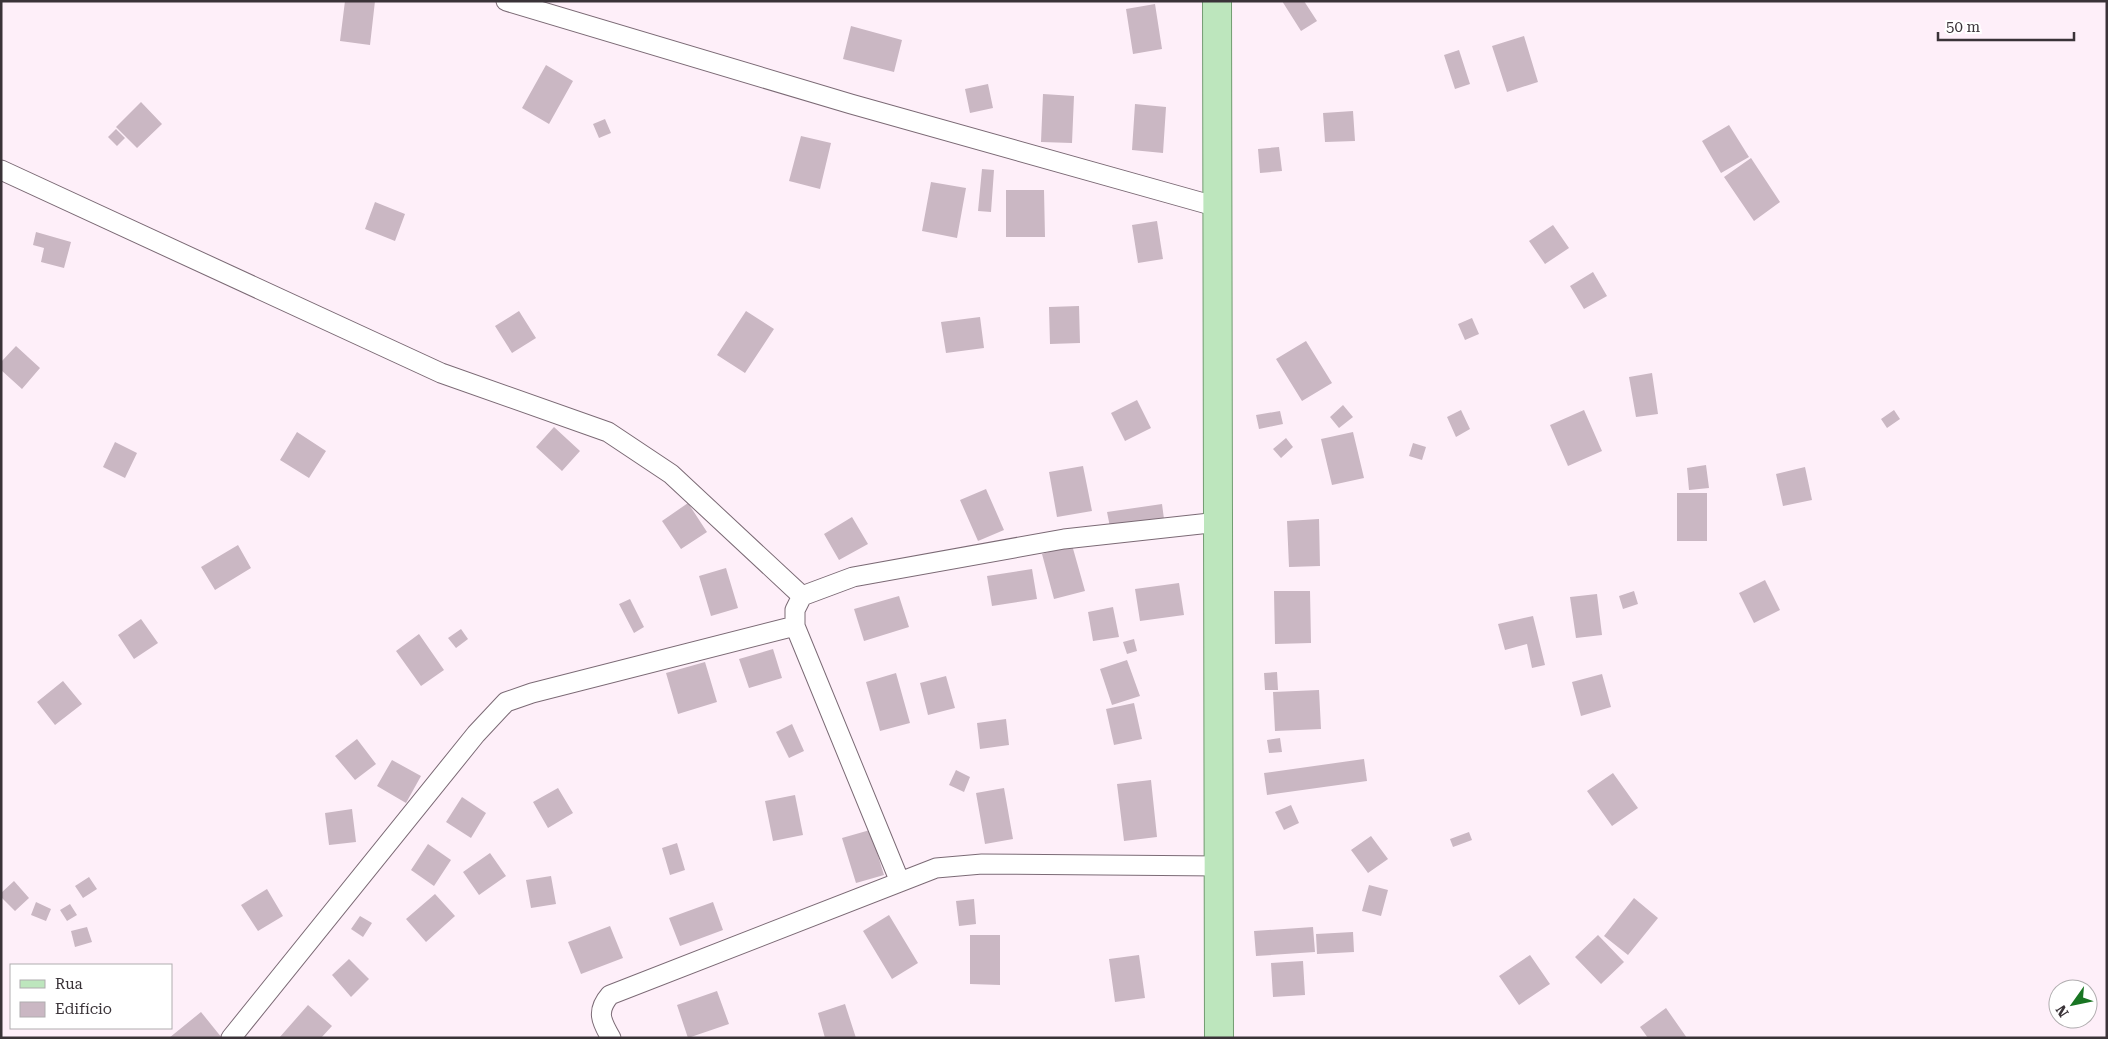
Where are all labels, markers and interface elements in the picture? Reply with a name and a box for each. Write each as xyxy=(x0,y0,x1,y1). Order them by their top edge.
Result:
scale bar xyxy=(1938,10,2074,42)
text: 50 m xyxy=(1946,18,1981,36)
legend xyxy=(10,964,172,1029)
text: Rua xyxy=(55,975,83,993)
north arrow xyxy=(2048,979,2098,1029)
text: Edifício xyxy=(55,1000,112,1018)
text: N xyxy=(2052,1002,2072,1020)

